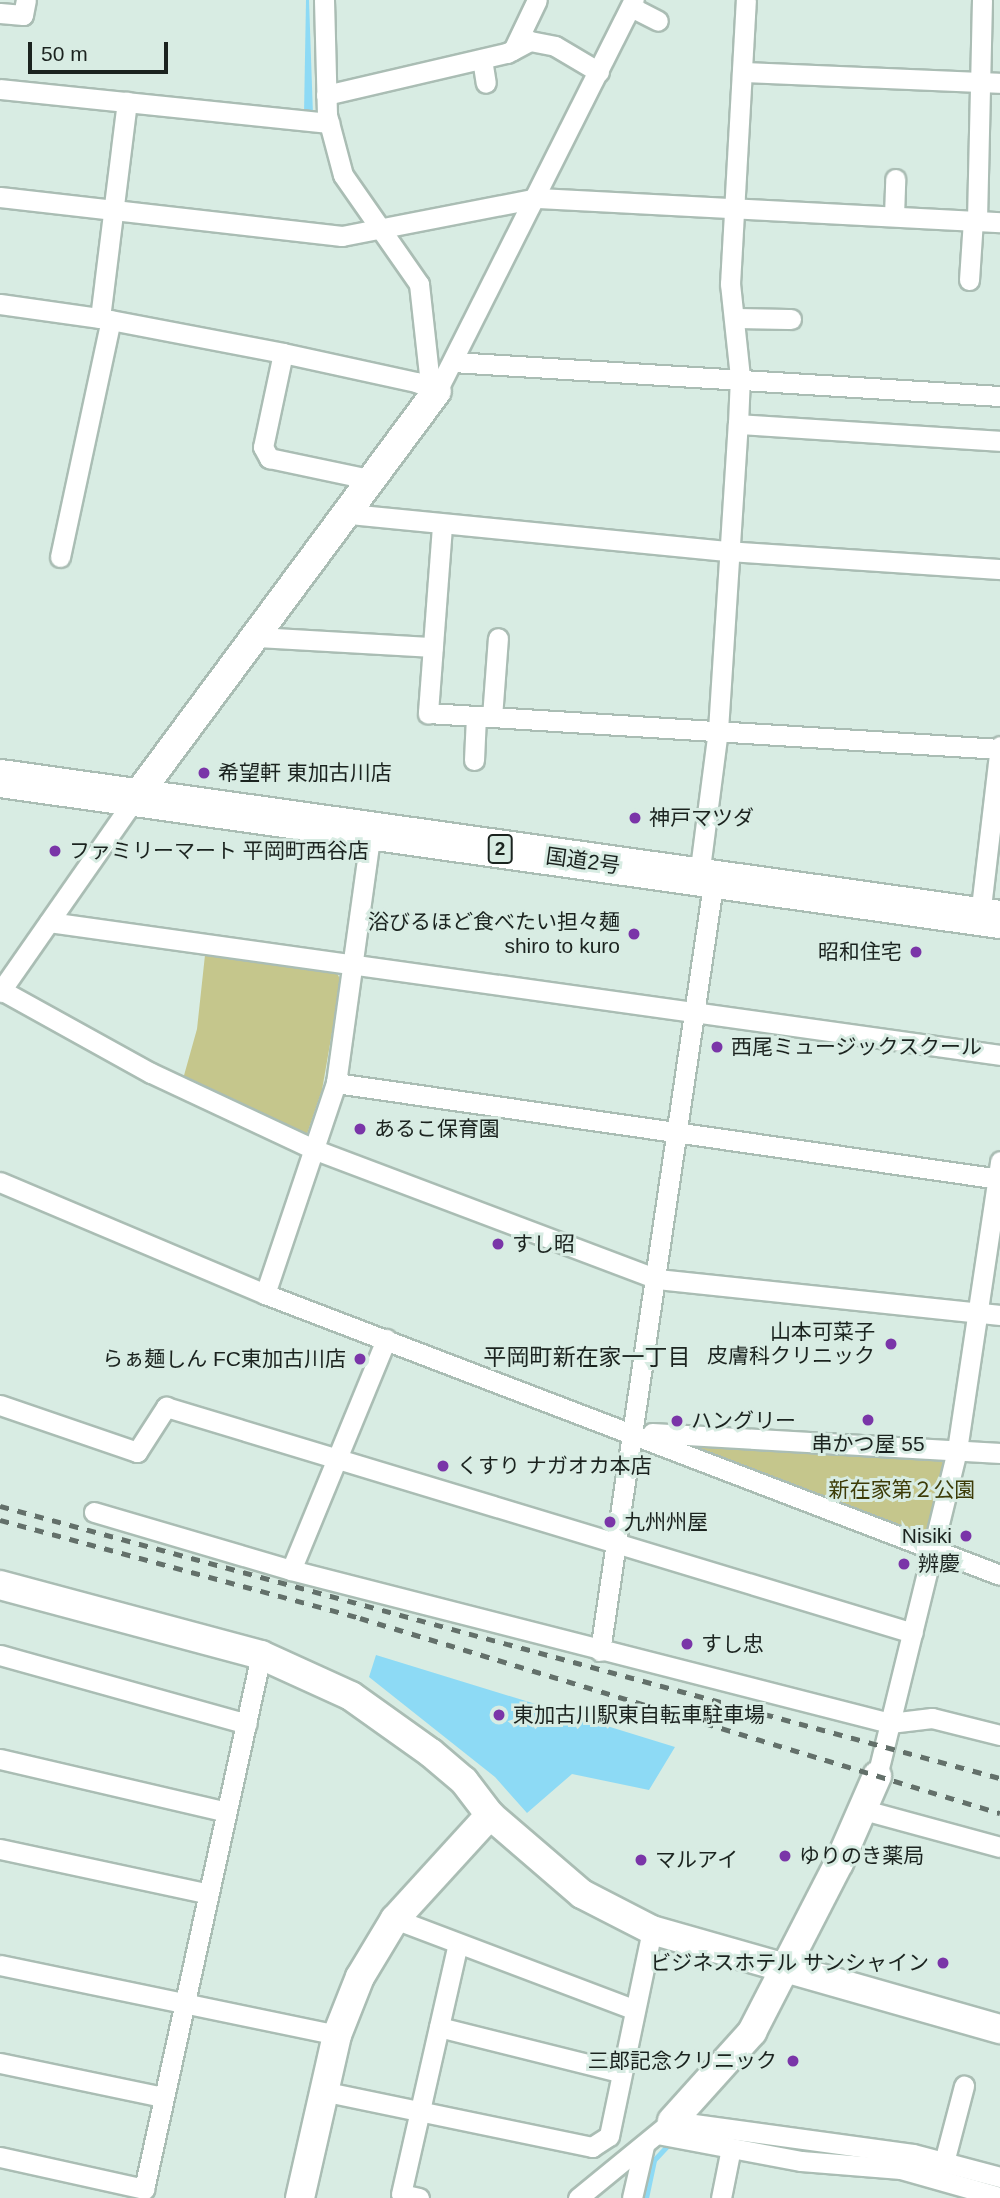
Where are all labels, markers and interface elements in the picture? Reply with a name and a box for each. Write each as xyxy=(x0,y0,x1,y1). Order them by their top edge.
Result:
scale bar xyxy=(32,28,172,72)
text: 50 m xyxy=(41,42,88,65)
place label: 希望軒 東加古川店 xyxy=(218,760,392,786)
marker: 希望軒 東加古川店 xyxy=(196,765,212,781)
place label: 神戸マツダ xyxy=(649,805,754,831)
marker: 神戸マツダ xyxy=(627,810,643,826)
road number: 2 xyxy=(486,834,514,864)
place label: ファミリーマート 平岡町西谷店 xyxy=(69,838,369,864)
marker: ファミリーマート 平岡町西谷店 xyxy=(47,843,63,859)
street label: 国道2号 xyxy=(544,843,622,879)
place label: 浴びるほど食べたい担々麺 shiro to kuro xyxy=(368,909,620,959)
marker: 浴びるほど食べたい担々麺 shiro to kuro xyxy=(626,926,642,942)
place label: 昭和住宅 xyxy=(818,939,902,965)
marker: 昭和住宅 xyxy=(908,944,924,960)
place label: 西尾ミュージックスクール xyxy=(731,1034,983,1060)
marker: 西尾ミュージックスクール xyxy=(709,1039,725,1055)
place label: あるこ保育園 xyxy=(374,1116,500,1142)
marker: あるこ保育園 xyxy=(352,1121,368,1137)
place label: すし昭 xyxy=(512,1231,575,1257)
marker: すし昭 xyxy=(490,1236,506,1252)
place label: 山本可菜子 皮膚科クリニック xyxy=(707,1319,875,1369)
marker: 山本可菜子 皮膚科クリニック xyxy=(881,1334,901,1354)
district label: 平岡町新在家一丁目 xyxy=(484,1343,690,1371)
place label: らぁ麺しん FC東加古川店 xyxy=(102,1346,346,1372)
marker: らぁ麺しん FC東加古川店 xyxy=(352,1351,368,1367)
place label: ハングリー xyxy=(691,1408,796,1434)
marker: 串かつ屋 55 xyxy=(860,1412,876,1428)
marker: ハングリー xyxy=(669,1413,685,1429)
place label: 串かつ屋 55 xyxy=(811,1431,925,1457)
place label: くすり ナガオカ本店 xyxy=(457,1453,652,1479)
marker: くすり ナガオカ本店 xyxy=(435,1458,451,1474)
park label: 新在家第２公園 xyxy=(829,1477,975,1503)
place label: 九州州屋 xyxy=(624,1509,708,1535)
marker: 九州州屋 xyxy=(602,1514,618,1530)
place label: Nisiki xyxy=(902,1523,952,1549)
marker: Nisiki xyxy=(958,1528,974,1544)
place label: 辨慶 xyxy=(918,1551,960,1577)
marker: 辨慶 xyxy=(896,1556,912,1572)
place label: すし忠 xyxy=(701,1631,764,1657)
marker: すし忠 xyxy=(679,1636,695,1652)
place label: 東加古川駅東自転車駐車場 xyxy=(513,1702,765,1728)
marker: 東加古川駅東自転車駐車場 xyxy=(491,1707,507,1723)
place label: ゆりのき薬局 xyxy=(799,1843,925,1869)
place label: マルアイ xyxy=(655,1847,739,1873)
marker: ゆりのき薬局 xyxy=(777,1848,793,1864)
marker: マルアイ xyxy=(633,1852,649,1868)
place label: ビジネスホテル サンシャイン xyxy=(650,1950,929,1976)
marker: ビジネスホテル サンシャイン xyxy=(935,1955,951,1971)
place label: 三郎記念クリニック xyxy=(588,2048,777,2074)
marker: 三郎記念クリニック xyxy=(783,2051,803,2071)

